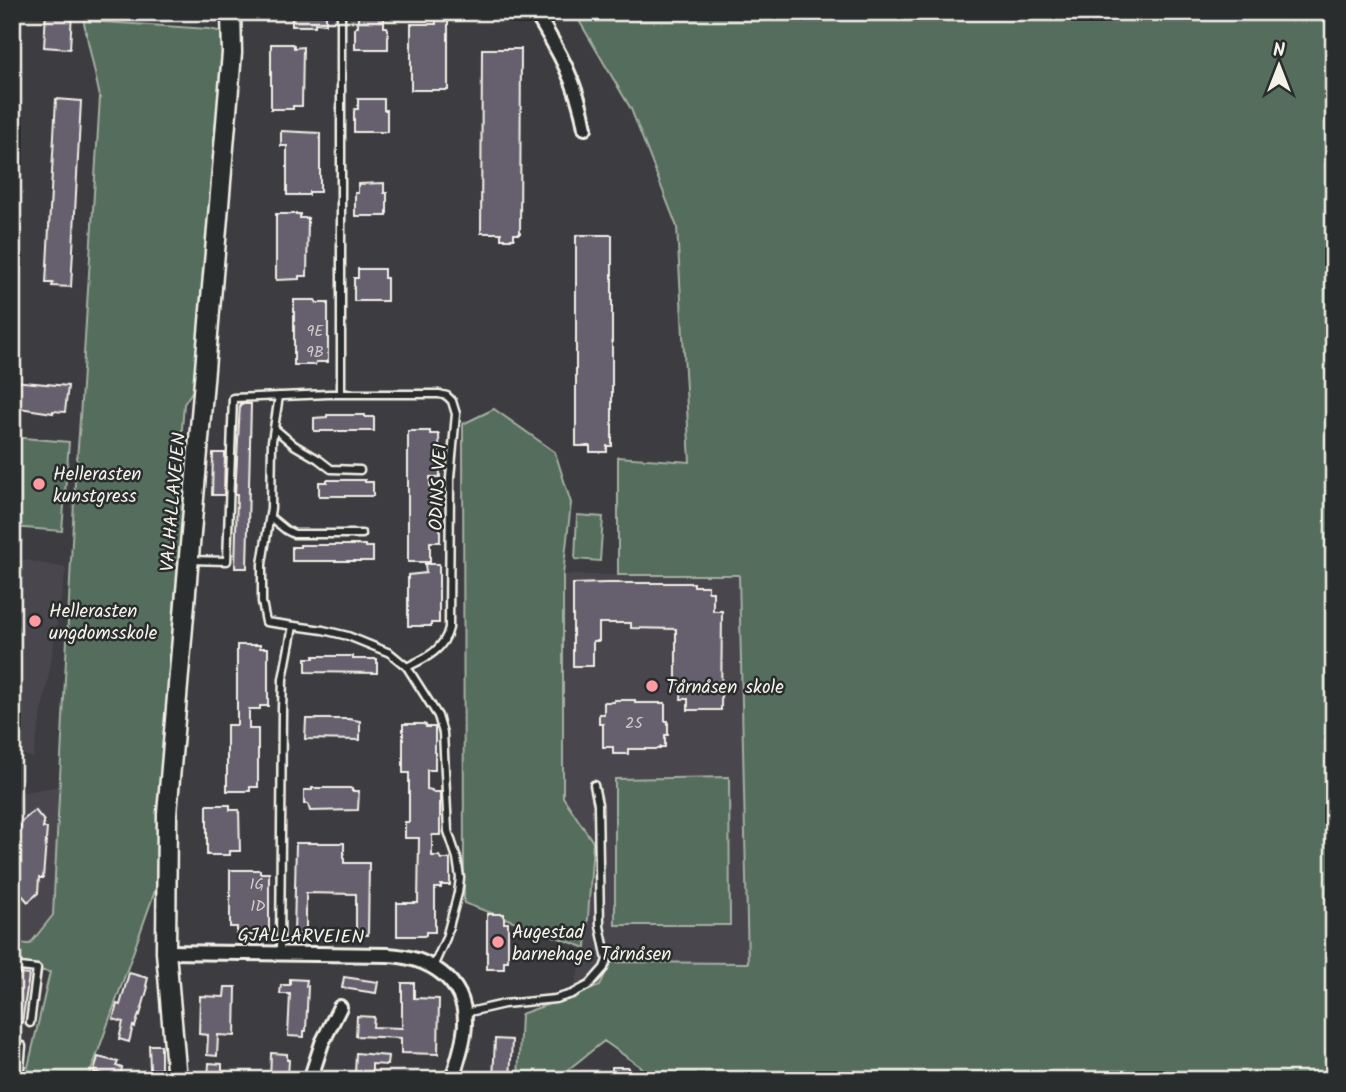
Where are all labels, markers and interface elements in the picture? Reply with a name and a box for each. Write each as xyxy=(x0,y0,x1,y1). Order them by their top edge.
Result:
north arrow xyxy=(1244,32,1314,102)
text: N xyxy=(1273,36,1285,66)
house number: 9E xyxy=(306,319,324,344)
house number: 9B xyxy=(306,340,324,365)
street label: VALHALLAVEIEN xyxy=(153,431,195,573)
street label: ODINS VEI xyxy=(422,443,456,532)
place label: Hellerasten kunstgress xyxy=(53,460,141,512)
marker: Hellerasten kunstgress xyxy=(31,476,47,492)
place label: Hellerasten ungdomsskole xyxy=(49,597,158,649)
marker: Hellerasten ungdomsskole xyxy=(27,613,43,629)
place label: Tårnåsen skole xyxy=(666,673,784,703)
marker: Tårnåsen skole xyxy=(644,678,660,694)
house number: 25 xyxy=(625,711,644,736)
house number: 1G xyxy=(250,872,264,897)
house number: 1D xyxy=(250,894,266,919)
place label: Augestad barnehage Tårnåsen xyxy=(512,918,671,970)
street label: GJALLARVEIEN xyxy=(237,921,365,953)
marker: Augestad barnehage Tårnåsen xyxy=(490,934,506,950)

